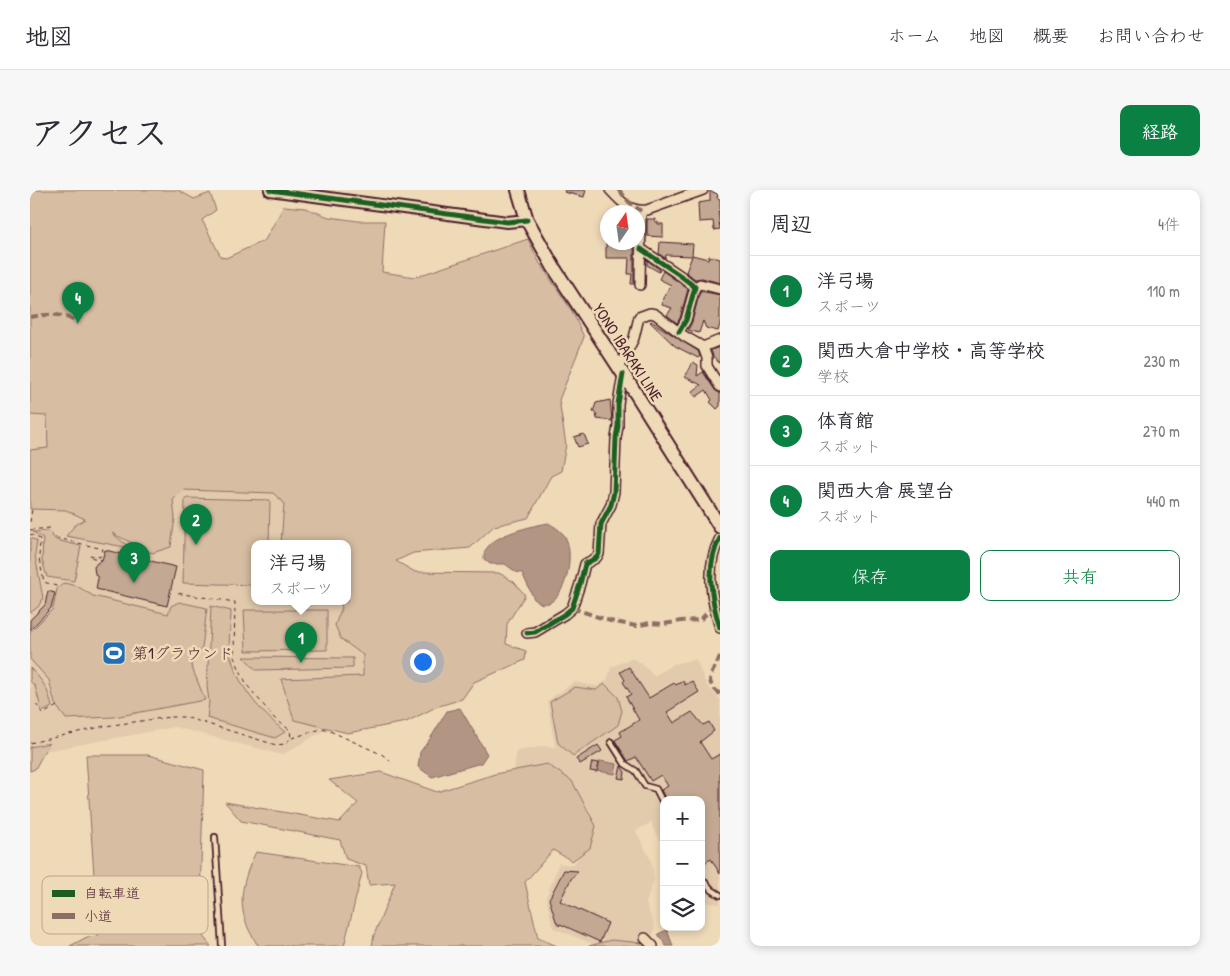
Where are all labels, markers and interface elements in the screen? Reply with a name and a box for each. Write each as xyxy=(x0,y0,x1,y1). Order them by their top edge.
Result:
text: 地図 xyxy=(25,20,73,52)
text: ホーム xyxy=(888,23,941,48)
text: 地図 xyxy=(969,23,1005,48)
text: 概要 xyxy=(1033,23,1069,48)
text: お問い合わせ xyxy=(1097,23,1205,48)
button: 経路 xyxy=(1120,105,1200,156)
text: アクセス xyxy=(30,109,168,156)
north arrow xyxy=(600,205,645,250)
text: 周辺 xyxy=(770,209,812,238)
text: 4件 xyxy=(1158,213,1180,235)
text: 洋弓場 xyxy=(817,267,874,293)
text: 1 xyxy=(783,280,789,302)
text: 110 m xyxy=(1147,280,1180,302)
pin: 4 xyxy=(62,282,94,323)
text: スポーツ xyxy=(817,295,881,317)
street label: YONO IBARAKI LINE xyxy=(588,299,668,405)
text: 関西大倉中学校・高等学校 xyxy=(817,337,1045,363)
text: 2 xyxy=(782,350,790,372)
text: 230 m xyxy=(1144,350,1180,372)
text: 学校 xyxy=(817,365,849,387)
text: 体育館 xyxy=(817,407,874,433)
text: 3 xyxy=(782,420,790,442)
text: 270 m xyxy=(1143,420,1180,442)
text: スポット xyxy=(817,435,881,457)
text: 関西大倉 展望台 xyxy=(817,477,954,503)
text: 4 xyxy=(783,490,789,512)
text: 440 m xyxy=(1146,490,1180,512)
pin: 2 xyxy=(180,504,212,545)
text: スポット xyxy=(817,505,881,527)
popup xyxy=(251,540,351,605)
pin: 3 xyxy=(118,542,150,583)
text: 洋弓場 xyxy=(269,549,326,575)
button: 保存 xyxy=(770,550,970,601)
button: 共有 xyxy=(980,550,1180,601)
text: スポーツ xyxy=(269,577,333,599)
pin: 1 xyxy=(285,622,317,663)
sports icon: 第1グラウンド xyxy=(101,640,127,666)
place label: 第1グラウンド xyxy=(132,642,234,664)
your location xyxy=(410,649,436,675)
map controls xyxy=(660,796,705,931)
button: + xyxy=(660,796,705,841)
button: − xyxy=(660,841,705,886)
legend xyxy=(42,876,208,934)
text: 自転車道 xyxy=(84,883,140,902)
button: layers xyxy=(660,886,705,931)
text: 小道 xyxy=(84,906,112,925)

